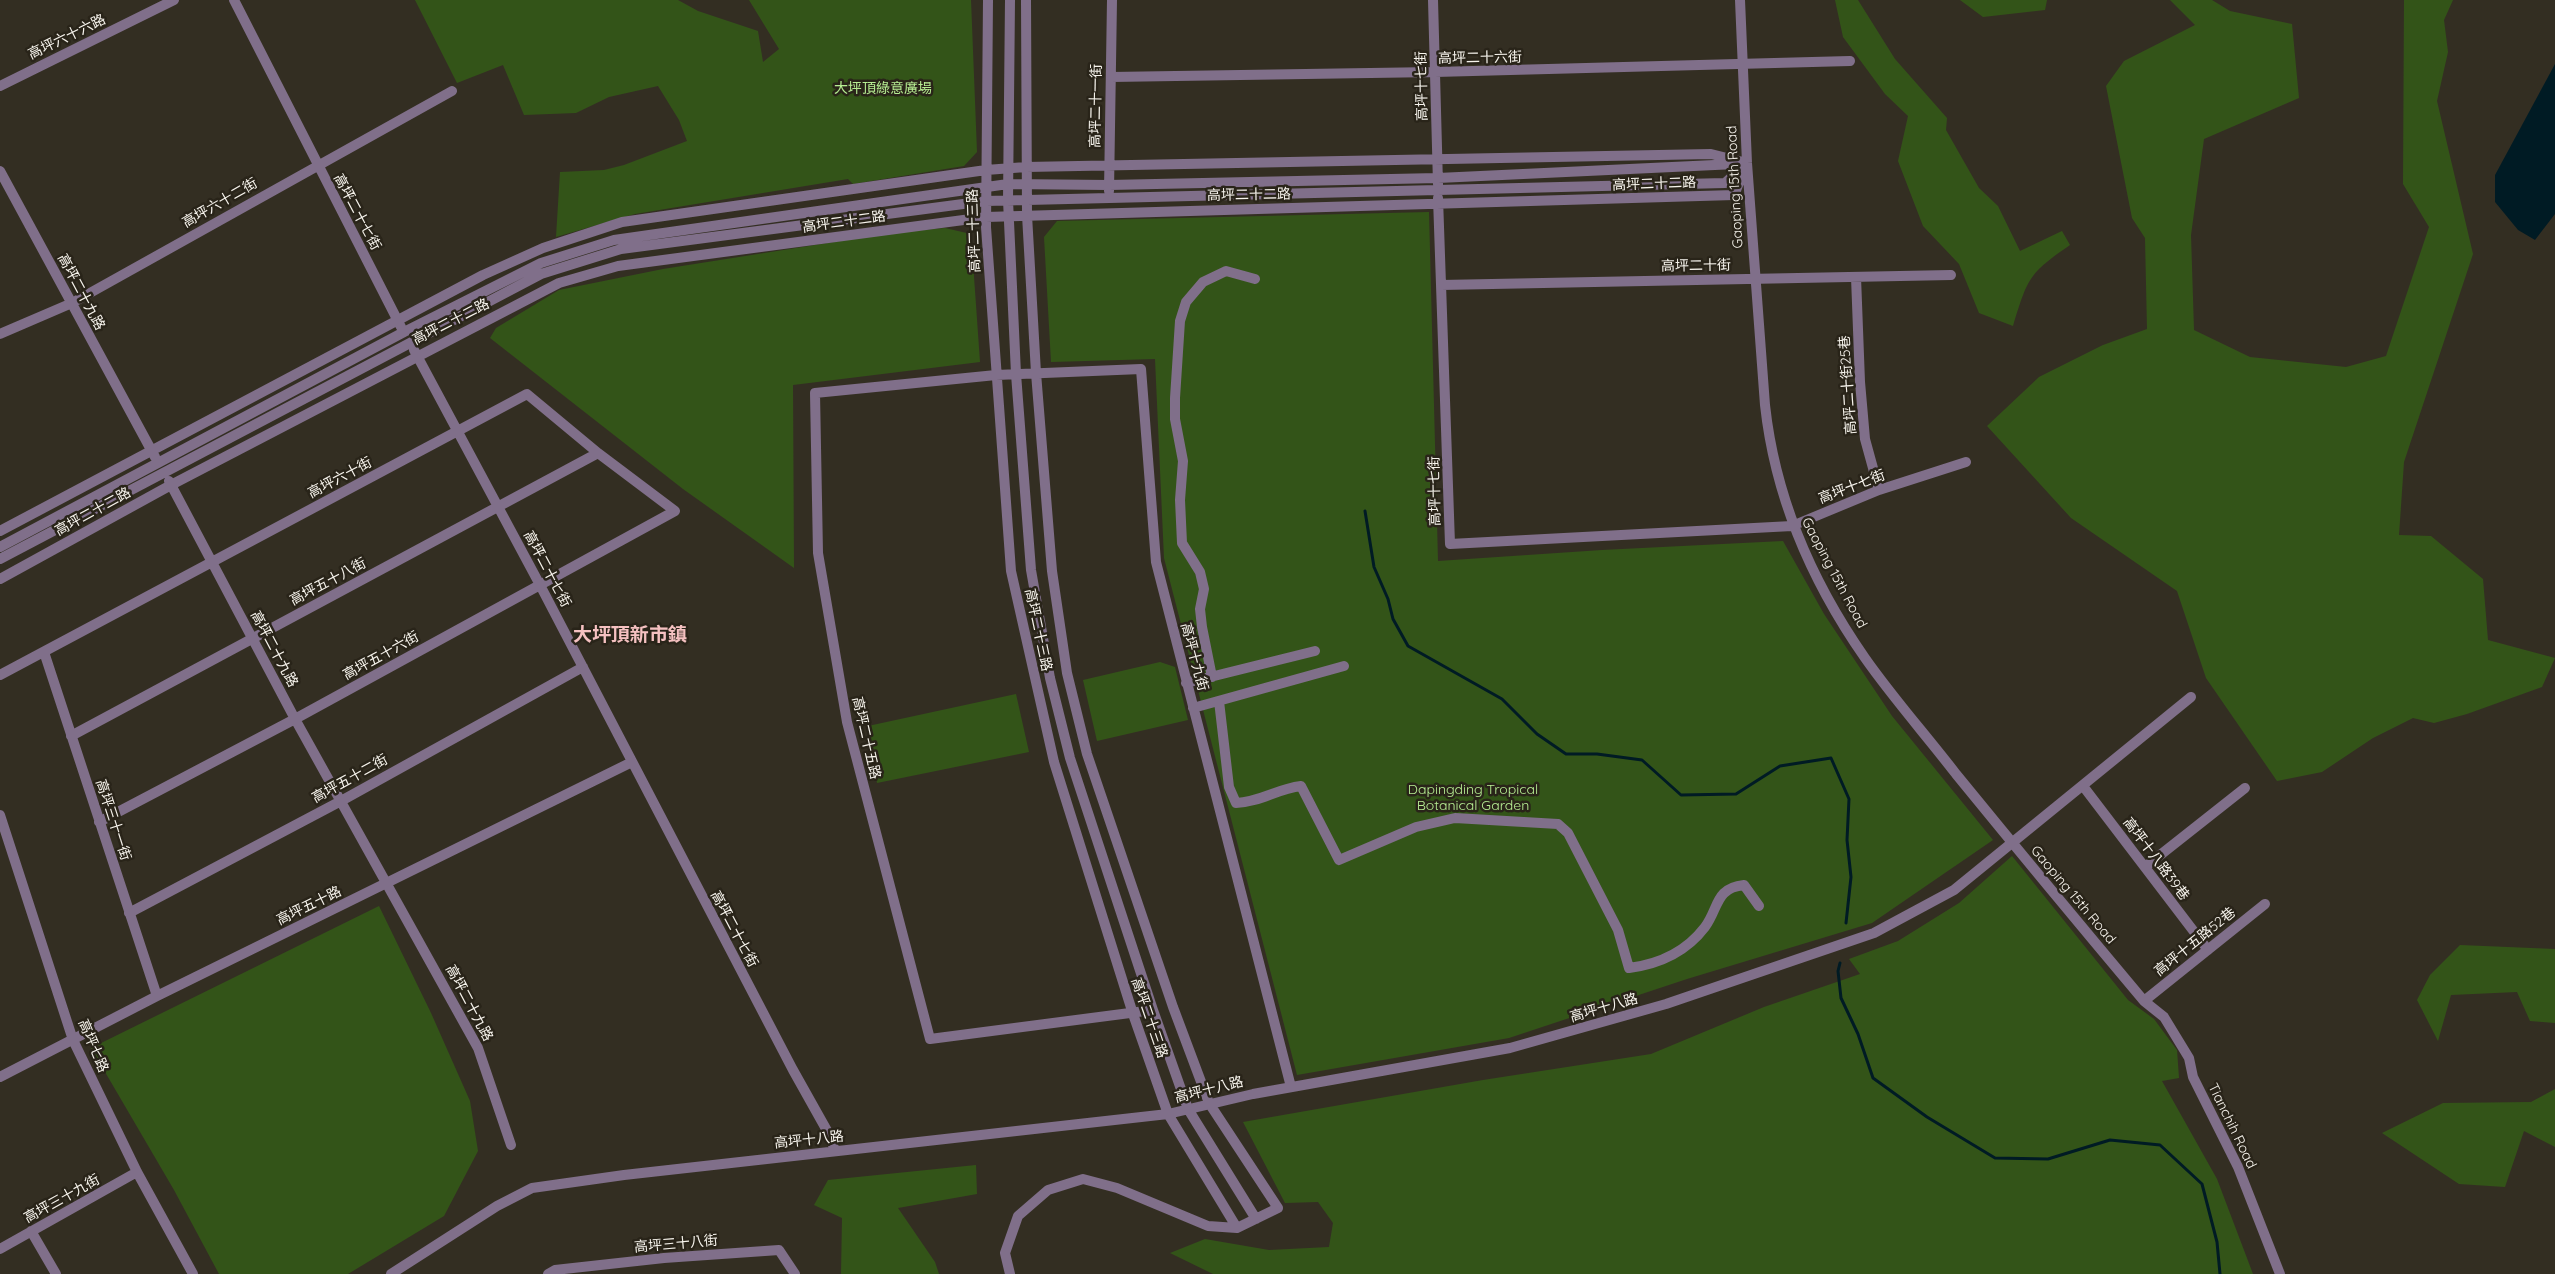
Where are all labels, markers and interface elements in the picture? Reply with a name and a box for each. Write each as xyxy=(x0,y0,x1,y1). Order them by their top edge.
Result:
street label: 高坪六十六路 xyxy=(26,11,108,63)
street label: 高坪二十六街 xyxy=(1438,49,1522,67)
street label: 高坪十七街 xyxy=(1413,51,1431,121)
street label: 高坪二十一街 xyxy=(1087,64,1105,148)
park label: 大坪頂綠意廣場 xyxy=(834,81,932,97)
street label: Gaoping 15th Road xyxy=(1723,125,1747,249)
street label: 高坪二十七街 xyxy=(330,171,384,253)
street label: 高坪二十二路 xyxy=(1612,174,1696,194)
street label: 高坪六十二街 xyxy=(179,175,261,231)
street label: 高坪二十二路 xyxy=(1207,186,1291,204)
street label: 高坪二十三路 xyxy=(964,189,984,273)
street label: 高坪二十二路 xyxy=(801,208,887,236)
street label: 高坪二十九路 xyxy=(54,251,108,333)
street label: 高坪二十街 xyxy=(1661,257,1731,275)
street label: 高坪二十二路 xyxy=(410,295,492,349)
street label: 高坪二十街25巷 xyxy=(1836,335,1860,435)
street label: 高坪六十街 xyxy=(305,454,375,502)
street label: 高坪十七街 xyxy=(1426,456,1444,526)
street label: 高坪十七街 xyxy=(1816,467,1888,507)
street label: 高坪二十二路 xyxy=(52,484,134,540)
street label: Gaoping 15th Road xyxy=(1798,515,1870,631)
street label: 高坪二十七街 xyxy=(520,528,574,610)
street label: 高坪五十八街 xyxy=(287,555,369,609)
street label: 高坪二十三路 xyxy=(1021,587,1055,673)
street label: 高坪二十九路 xyxy=(247,608,301,690)
street label: 高坪十九街 xyxy=(1177,621,1211,693)
district label: 大坪頂新市鎮 xyxy=(573,624,687,646)
street label: 高坪五十六街 xyxy=(340,628,422,684)
street label: 高坪二十五路 xyxy=(848,695,884,781)
street label: 高坪五十二街 xyxy=(309,751,391,807)
street label: 高坪三十一街 xyxy=(92,777,134,863)
park label: Dapingding Tropical Botanical Garden xyxy=(1408,782,1538,814)
street label: 高坪十八路39巷 xyxy=(2119,814,2193,904)
street label: Gaoping 15th Road xyxy=(2027,842,2119,948)
street label: 高坪五十路 xyxy=(274,883,344,929)
street label: 高坪二十七街 xyxy=(707,888,761,970)
street label: 高坪十五路52巷 xyxy=(2151,904,2239,980)
street label: 高坪二十九路 xyxy=(442,962,496,1044)
street label: 高坪二十三路 xyxy=(1127,976,1171,1060)
street label: 高坪十八路 xyxy=(1568,990,1640,1026)
street label: 高坪七路 xyxy=(74,1017,112,1075)
street label: 高坪十八路 xyxy=(1173,1073,1245,1107)
street label: Tianchih Road xyxy=(2204,1081,2260,1171)
street label: 高坪十八路 xyxy=(773,1128,845,1152)
street label: 高坪三十九街 xyxy=(21,1171,103,1227)
street label: 高坪三十八街 xyxy=(633,1232,719,1256)

